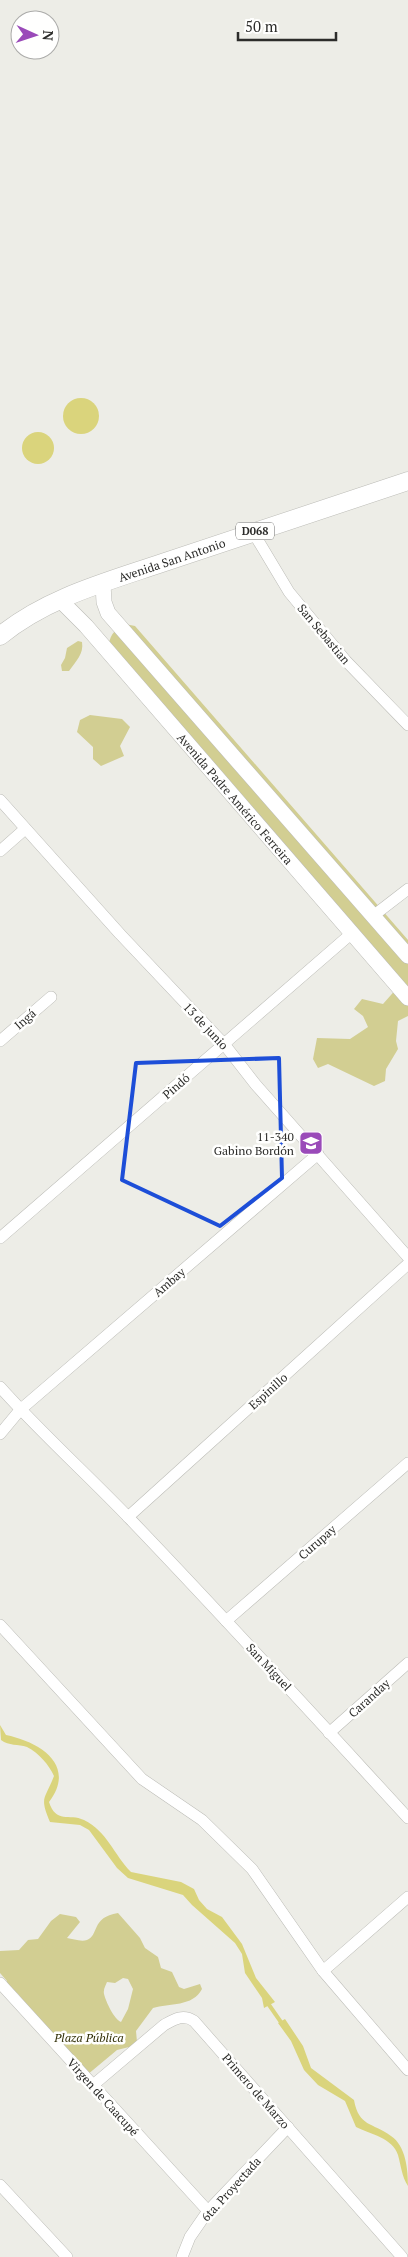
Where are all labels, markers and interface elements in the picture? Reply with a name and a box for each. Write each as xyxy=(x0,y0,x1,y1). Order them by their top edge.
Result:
north arrow xyxy=(10,10,60,60)
scale bar xyxy=(238,10,336,42)
text: 50 m xyxy=(245,16,278,36)
text: N xyxy=(39,30,58,42)
road number: D068 xyxy=(236,522,274,540)
street label: Avenida San Antonio xyxy=(116,535,227,584)
street label: San Sebastian xyxy=(294,601,354,667)
street label: Avenida Padre Américo Ferreira xyxy=(174,730,296,867)
street label: 13 de junio xyxy=(180,999,232,1053)
street label: Ingá xyxy=(11,1006,39,1032)
street label: Pindó xyxy=(159,1070,193,1102)
place label: 11-340 Gabino Bordón xyxy=(214,1129,294,1158)
school or university icon: 11-340 Gabino Bordón xyxy=(298,1130,324,1156)
street label: Ambay xyxy=(150,1264,189,1300)
street label: Espinillo xyxy=(245,1369,291,1412)
street label: Curupay xyxy=(295,1521,340,1562)
street label: San Miguel xyxy=(243,1640,295,1694)
street label: Caranday xyxy=(345,1675,393,1720)
park label: Plaza Pública xyxy=(53,2030,124,2045)
street label: Primero de Marzo xyxy=(219,2050,293,2132)
street label: Virgen de Caacupé xyxy=(64,2055,142,2139)
street label: 6ta. Proyectada xyxy=(198,2154,264,2224)

